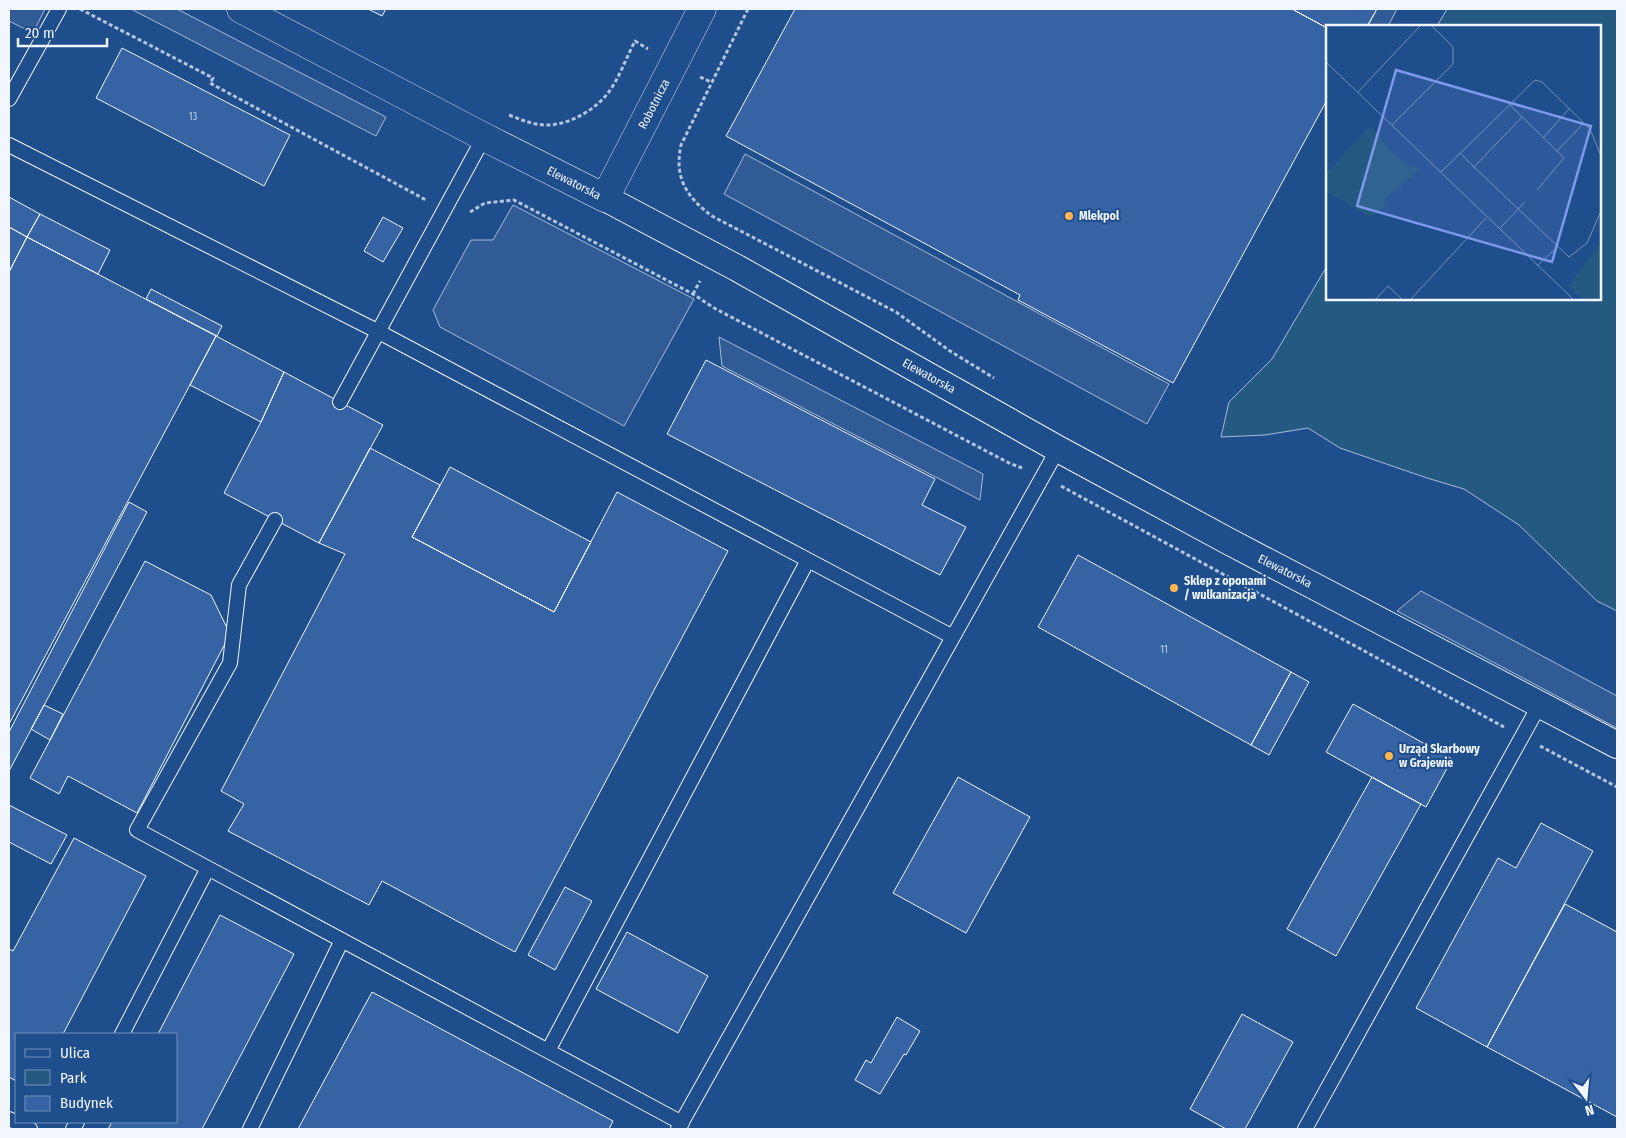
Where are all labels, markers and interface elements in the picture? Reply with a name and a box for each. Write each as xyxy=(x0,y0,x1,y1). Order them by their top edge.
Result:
scale bar xyxy=(18,15,106,47)
text: 20 m xyxy=(25,24,55,42)
inset map xyxy=(1326,25,1601,300)
street label: Robotnicza xyxy=(635,77,673,131)
house number: 13 xyxy=(189,111,198,123)
street label: Elewatorska xyxy=(545,163,603,203)
place label: Mlekpol xyxy=(1079,209,1120,223)
marker: Mlekpol xyxy=(1063,210,1075,222)
street label: Elewatorska xyxy=(900,356,958,396)
street label: Elewatorska xyxy=(1256,551,1314,591)
place label: Sklep z oponami / wulkanizacja xyxy=(1184,574,1266,602)
marker: Sklep z oponami / wulkanizacja xyxy=(1168,582,1180,594)
house number: 11 xyxy=(1160,644,1168,656)
place label: Urząd Skarbowy w Grajewie xyxy=(1399,742,1480,770)
marker: Urząd Skarbowy w Grajewie xyxy=(1383,750,1395,762)
legend xyxy=(15,1033,178,1123)
text: Ulica xyxy=(60,1044,90,1062)
text: Park xyxy=(60,1069,87,1087)
north arrow xyxy=(1561,1073,1611,1123)
text: Budynek xyxy=(60,1094,113,1112)
text: N xyxy=(1583,1101,1596,1119)

